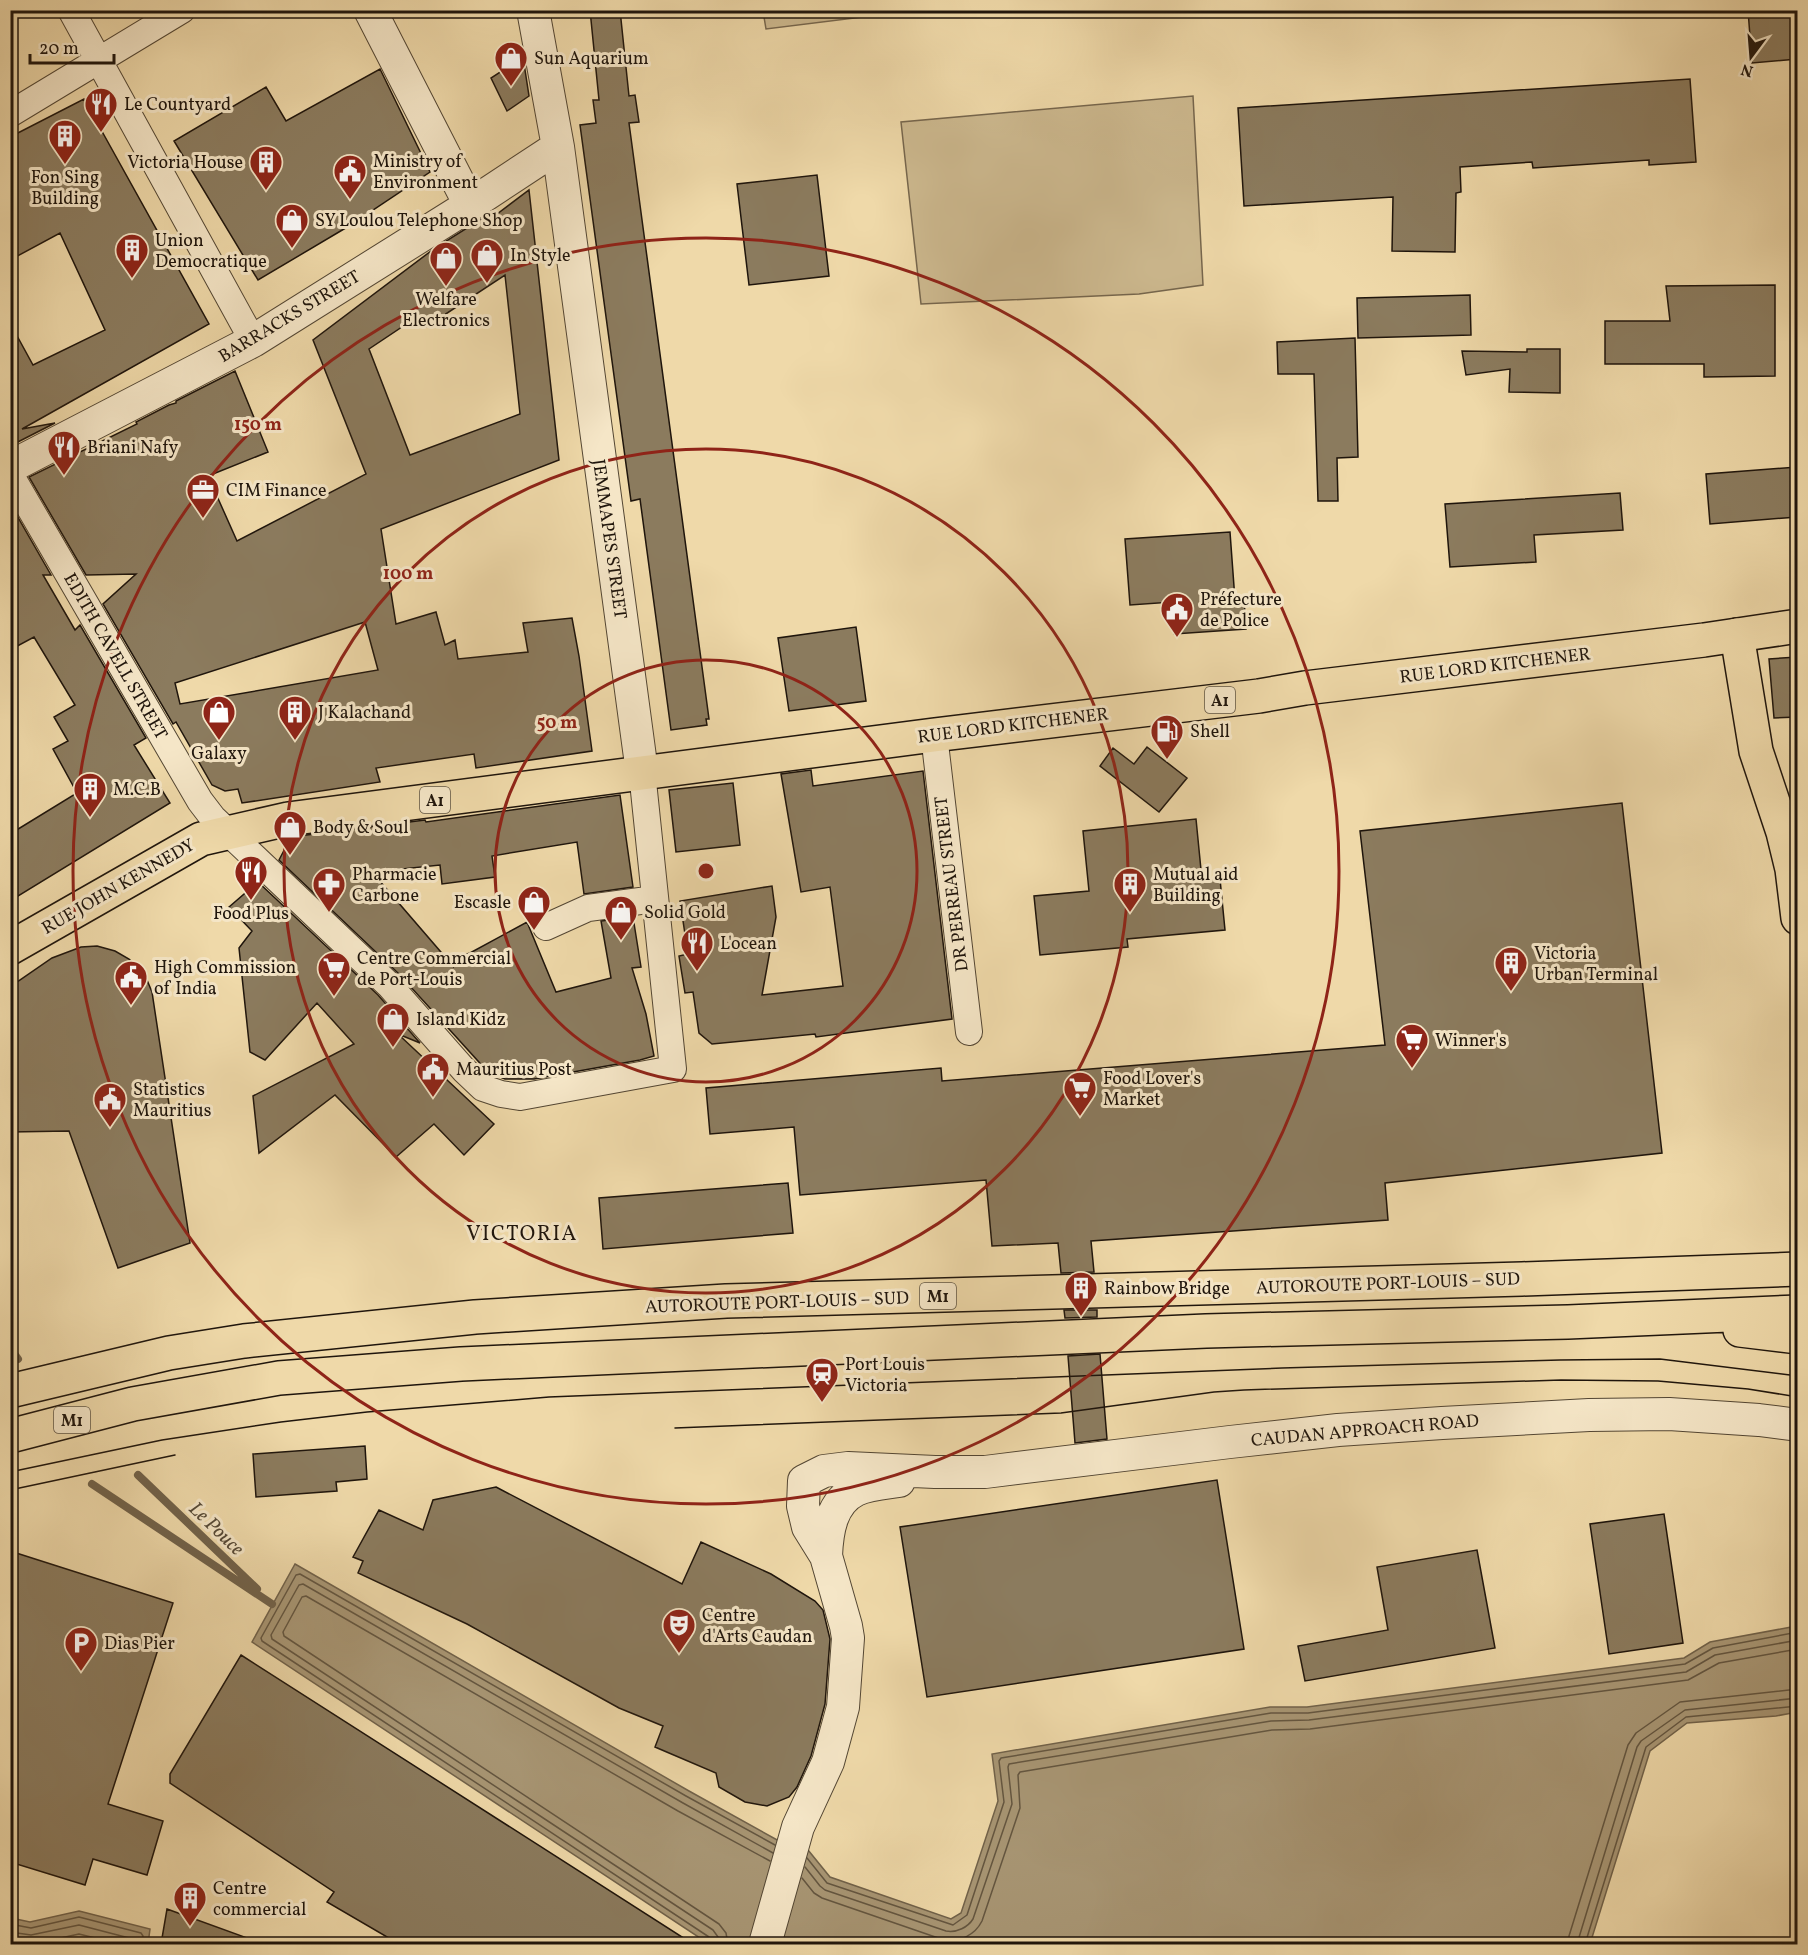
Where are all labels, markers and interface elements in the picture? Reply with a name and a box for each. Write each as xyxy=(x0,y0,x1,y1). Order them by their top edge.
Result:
scale bar xyxy=(30,27,114,65)
north arrow xyxy=(1721,27,1781,87)
text: 20 m xyxy=(39,37,79,62)
shop icon: Sun Aquarium xyxy=(493,40,529,87)
place label: Sun Aquarium xyxy=(534,47,649,72)
text: N xyxy=(1738,57,1756,82)
restaurant icon: Le Countyard xyxy=(83,86,119,133)
place label: Le Countyard xyxy=(124,93,231,118)
building icon: Fon Sing Building xyxy=(47,118,83,165)
building icon: Victoria House xyxy=(248,144,284,191)
place label: Ministry of Environment xyxy=(373,150,478,196)
place label: Victoria House xyxy=(127,151,243,176)
public building icon: Ministry of Environment xyxy=(332,153,368,200)
place label: Fon Sing Building xyxy=(31,166,99,212)
shop icon: SY Loulou Telephone Shop xyxy=(274,202,310,249)
place label: SY Loulou Telephone Shop xyxy=(315,209,523,234)
place label: Union Democratique xyxy=(155,229,267,275)
building icon: Union Democratique xyxy=(114,232,150,279)
shop icon: In Style xyxy=(469,237,505,284)
shop icon: Welfare Electronics xyxy=(428,240,464,287)
place label: In Style xyxy=(510,244,571,269)
street label: BARRACKS STREET xyxy=(214,265,366,370)
place label: Welfare Electronics xyxy=(402,288,490,334)
text: 150 m xyxy=(234,413,282,438)
restaurant icon: Briani Nafy xyxy=(46,429,82,476)
place label: Briani Nafy xyxy=(87,436,178,461)
street label: JEMMAPES STREET xyxy=(585,458,632,621)
office icon: CIM Finance xyxy=(185,472,221,519)
place label: CIM Finance xyxy=(226,479,327,504)
text: 100 m xyxy=(383,562,433,587)
street label: EDITH CAVELL STREET xyxy=(57,569,173,745)
place label: Préfecture de Police xyxy=(1200,588,1282,634)
public building icon: Préfecture de Police xyxy=(1159,591,1195,638)
street label: RUE LORD KITCHENER xyxy=(1398,642,1592,691)
road number: A1 xyxy=(1205,687,1235,713)
shop icon: Galaxy xyxy=(201,694,237,741)
building icon: J Kalachand xyxy=(277,694,313,741)
place label: J Kalachand xyxy=(318,701,411,726)
street label: RUE LORD KITCHENER xyxy=(916,702,1110,751)
text: 50 m xyxy=(537,711,577,736)
fuel station icon: Shell xyxy=(1149,713,1185,760)
place label: Shell xyxy=(1190,720,1230,745)
place label: Galaxy xyxy=(191,742,247,767)
building icon: M.C.B xyxy=(72,771,108,818)
place label: M.C.B xyxy=(113,778,161,803)
road number: A1 xyxy=(420,787,450,813)
street label: DR PERREAU STREET xyxy=(929,794,976,973)
shop icon: Body & Soul xyxy=(272,809,308,856)
place label: Body & Soul xyxy=(313,816,409,841)
street label: RUE JOHN KENNEDY xyxy=(38,833,200,941)
restaurant icon: Food Plus xyxy=(233,854,269,901)
centre of rings xyxy=(696,861,716,881)
place label: Pharmacie Carbone xyxy=(352,863,437,909)
place label: Mutual aid Building xyxy=(1153,863,1239,909)
pharmacy icon: Pharmacie Carbone xyxy=(311,866,347,913)
building icon: Mutual aid Building xyxy=(1112,866,1148,913)
shop icon: Escasle xyxy=(516,884,552,931)
place label: Escasle xyxy=(454,891,511,916)
shop icon: Solid Gold xyxy=(603,894,639,941)
place label: Solid Gold xyxy=(644,901,726,926)
place label: Food Plus xyxy=(213,902,289,927)
restaurant icon: L'ocean xyxy=(679,925,715,972)
place label: L'ocean xyxy=(720,932,777,957)
place label: Victoria Urban Terminal xyxy=(1534,942,1658,988)
building icon: Victoria Urban Terminal xyxy=(1493,945,1529,992)
place label: Centre Commercial de Port-Louis xyxy=(357,947,511,993)
supermarket icon: Centre Commercial de Port-Louis xyxy=(316,950,352,997)
place label: High Commission of India xyxy=(154,956,297,1002)
public building icon: High Commission of India xyxy=(113,959,149,1006)
shop icon: Island Kidz xyxy=(375,1001,411,1048)
place label: Island Kidz xyxy=(416,1008,506,1033)
supermarket icon: Winner's xyxy=(1394,1022,1430,1069)
place label: Winner's xyxy=(1435,1029,1507,1054)
public building icon: Mauritius Post xyxy=(415,1051,451,1098)
place label: Mauritius Post xyxy=(456,1058,572,1083)
place label: Food Lover's Market xyxy=(1103,1067,1201,1113)
supermarket icon: Food Lover's Market xyxy=(1062,1070,1098,1117)
place label: Statistics Mauritius xyxy=(133,1078,211,1124)
public building icon: Statistics Mauritius xyxy=(92,1081,128,1128)
district label: VICTORIA xyxy=(466,1220,578,1249)
street label: AUTOROUTE PORT-LOUIS – SUD xyxy=(1256,1267,1520,1302)
building icon: Rainbow Bridge xyxy=(1063,1270,1099,1317)
place label: Rainbow Bridge xyxy=(1104,1277,1230,1302)
road number: M1 xyxy=(920,1283,956,1309)
street label: AUTOROUTE PORT-LOUIS – SUD xyxy=(645,1286,909,1321)
place label: Port Louis Victoria xyxy=(845,1353,925,1399)
station icon: Port Louis Victoria xyxy=(804,1356,840,1403)
road number: M1 xyxy=(54,1407,90,1433)
street label: CAUDAN APPROACH ROAD xyxy=(1250,1409,1480,1454)
water label: Le Pouce xyxy=(182,1496,250,1563)
place label: Centre d'Arts Caudan xyxy=(702,1604,813,1650)
theatre icon: Centre d'Arts Caudan xyxy=(661,1607,697,1654)
parking icon: Dias Pier xyxy=(63,1625,99,1672)
place label: Dias Pier xyxy=(104,1632,175,1657)
place label: Centre commercial xyxy=(213,1877,306,1923)
building icon: Centre commercial xyxy=(172,1880,208,1927)

